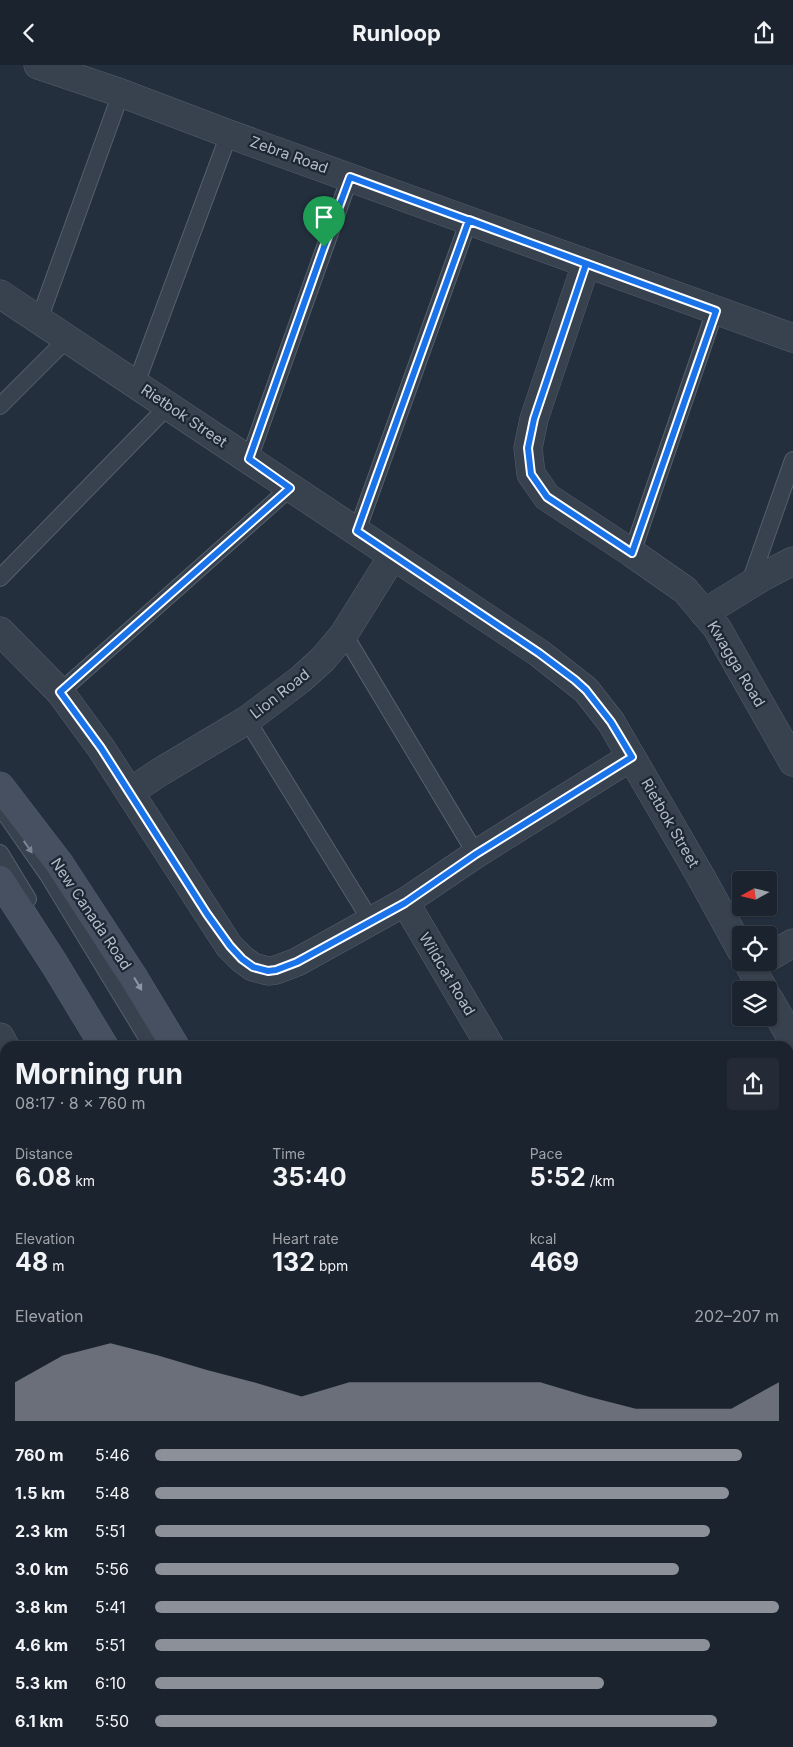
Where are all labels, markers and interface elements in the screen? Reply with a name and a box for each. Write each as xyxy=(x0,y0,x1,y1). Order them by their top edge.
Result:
icon: back xyxy=(15,19,43,47)
icon: share xyxy=(750,19,778,47)
text: Runloop xyxy=(352,20,441,46)
street label: Zebra Road xyxy=(247,132,331,177)
pin xyxy=(303,196,345,247)
icon: arrive xyxy=(310,203,338,231)
street label: Rietbok Street xyxy=(138,380,231,451)
street label: Kwagga Road xyxy=(703,617,770,710)
street label: Lion Road xyxy=(246,664,313,723)
street label: Rietbok Street xyxy=(637,775,704,871)
one-way arrow xyxy=(23,840,33,854)
street label: New Canada Road xyxy=(47,854,136,973)
north arrow xyxy=(732,871,778,916)
map controls xyxy=(732,871,777,1026)
button: locate xyxy=(732,926,777,971)
street label: Wildcat Road xyxy=(415,929,480,1019)
one-way arrow xyxy=(133,977,142,991)
button: layers xyxy=(732,981,777,1026)
text: Morning run xyxy=(15,1057,183,1091)
button: share xyxy=(727,1058,779,1110)
text: 08:17 · 8 × 760 m xyxy=(15,1093,146,1113)
text: Distance xyxy=(15,1145,73,1162)
text: Time xyxy=(272,1145,305,1162)
text: Pace xyxy=(530,1145,563,1162)
text: 6.08 xyxy=(15,1162,71,1192)
text: 35:40 xyxy=(272,1162,347,1192)
text: 5:52 xyxy=(530,1162,586,1192)
text: km xyxy=(71,1172,95,1189)
text: /km xyxy=(586,1172,615,1189)
text: Elevation xyxy=(15,1230,75,1247)
text: Heart rate xyxy=(272,1230,339,1247)
text: kcal xyxy=(530,1230,556,1247)
text: 48 xyxy=(15,1247,48,1277)
text: 132 xyxy=(272,1247,315,1277)
text: 469 xyxy=(530,1247,579,1277)
text: m xyxy=(48,1257,64,1274)
text: bpm xyxy=(315,1257,348,1274)
text: Elevation xyxy=(15,1306,84,1326)
text: 202–207 m xyxy=(694,1306,779,1326)
text: 760 m xyxy=(15,1445,64,1465)
text: 5:46 xyxy=(95,1445,130,1465)
text: 1.5 km xyxy=(15,1483,65,1503)
text: 5:48 xyxy=(95,1483,130,1503)
text: 2.3 km xyxy=(15,1521,68,1541)
text: 5:51 xyxy=(95,1521,126,1541)
text: 3.0 km xyxy=(15,1559,68,1579)
text: 5:56 xyxy=(95,1559,129,1579)
text: 3.8 km xyxy=(15,1597,68,1617)
text: 5:41 xyxy=(95,1597,126,1617)
text: 4.6 km xyxy=(15,1635,68,1655)
text: 5:51 xyxy=(95,1635,126,1655)
text: 5.3 km xyxy=(15,1673,68,1693)
text: 6:10 xyxy=(95,1673,126,1693)
text: 6.1 km xyxy=(15,1711,63,1731)
text: 5:50 xyxy=(95,1711,129,1731)

